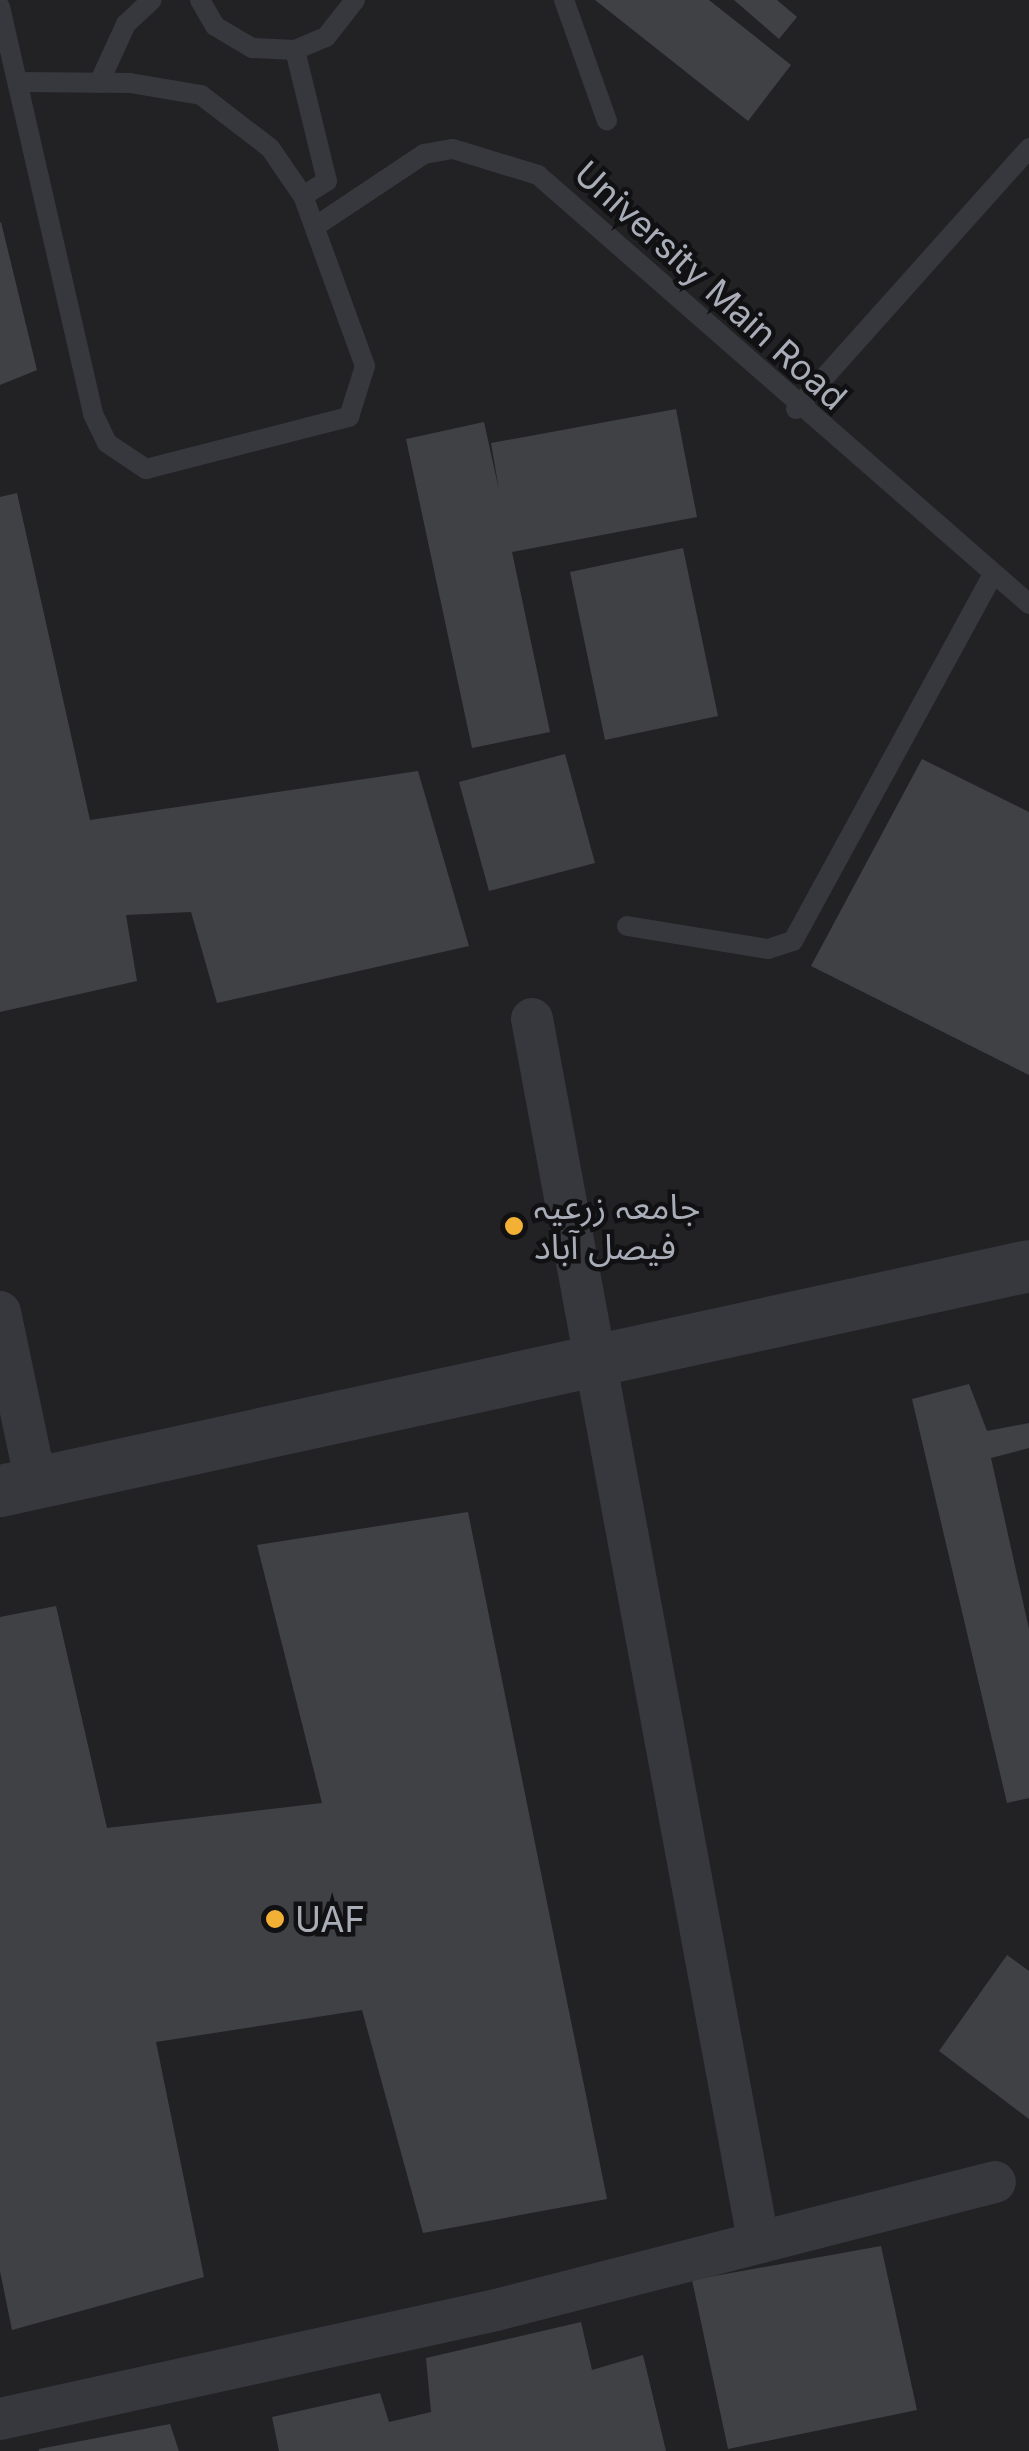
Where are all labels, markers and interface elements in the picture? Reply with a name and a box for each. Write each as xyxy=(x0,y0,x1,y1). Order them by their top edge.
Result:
street label: University Main Road xyxy=(567,152,855,418)
place label: جامعہ زرعیہ فیصل آباد xyxy=(534,1185,700,1267)
marker: جامعہ زرعیہ فیصل آباد xyxy=(503,1215,525,1237)
place label: UAF xyxy=(295,1898,365,1940)
marker: UAF xyxy=(264,1908,286,1930)

